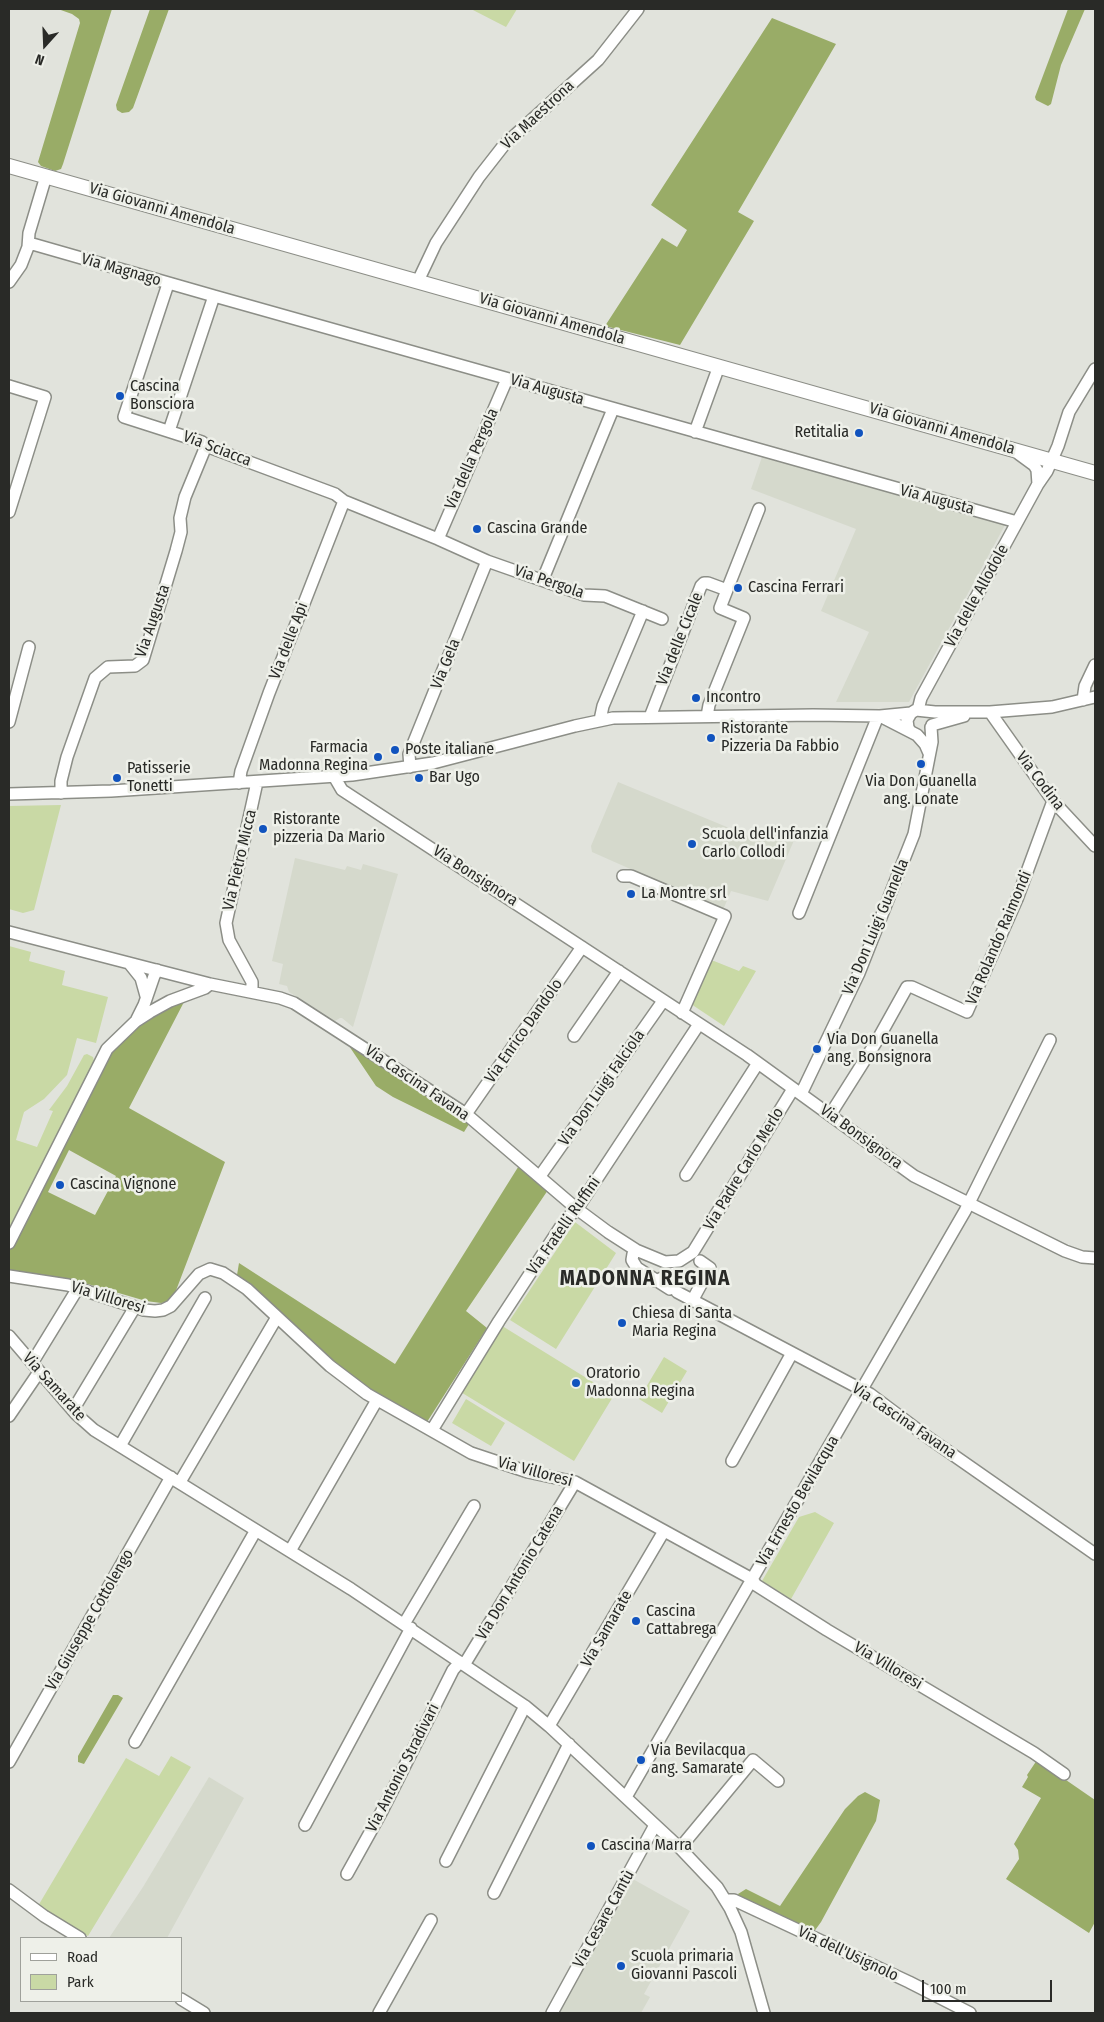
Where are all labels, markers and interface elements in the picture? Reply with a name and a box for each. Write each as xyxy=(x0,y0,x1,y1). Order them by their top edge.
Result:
north arrow xyxy=(20,20,70,70)
text: N xyxy=(33,50,47,69)
street label: Via Maestrona xyxy=(498,76,578,154)
street label: Via Giovanni Amendola xyxy=(87,179,237,239)
street label: Via Magnago xyxy=(79,249,163,291)
street label: Via Giovanni Amendola xyxy=(477,289,627,349)
street label: Via Augusta xyxy=(508,370,586,410)
place label: Cascina Bonsciora xyxy=(130,377,195,415)
marker: Cascina Bonsciora xyxy=(114,390,126,402)
street label: Via Giovanni Amendola xyxy=(867,399,1017,459)
street label: Via della Pergola xyxy=(441,405,503,513)
place label: Retitalia xyxy=(794,423,849,443)
street label: Via Sciacca xyxy=(180,427,254,471)
marker: Retitalia xyxy=(853,427,865,439)
street label: Via Augusta xyxy=(898,481,976,519)
place label: Cascina Grande xyxy=(487,519,587,539)
marker: Cascina Grande xyxy=(471,523,483,535)
street label: Via delle Allodole xyxy=(941,541,1013,651)
street label: Via Pergola xyxy=(512,561,586,603)
place label: Cascina Ferrari xyxy=(748,578,844,598)
street label: Via Augusta xyxy=(132,582,174,660)
marker: Cascina Ferrari xyxy=(732,582,744,594)
street label: Via delle Cicale xyxy=(653,590,707,688)
street label: Via delle Api xyxy=(265,600,313,682)
street label: Via Gela xyxy=(427,636,465,692)
place label: Incontro xyxy=(706,688,761,708)
marker: Incontro xyxy=(690,692,702,704)
place label: Ristorante Pizzeria Da Fabbio xyxy=(721,719,839,757)
marker: Ristorante Pizzeria Da Fabbio xyxy=(705,732,717,744)
place label: Farmacia Madonna Regina xyxy=(259,738,368,776)
place label: Poste italiane xyxy=(405,740,494,760)
marker: Poste italiane xyxy=(389,744,401,756)
street label: Via Codina xyxy=(1012,748,1068,814)
marker: Farmacia Madonna Regina xyxy=(372,751,384,763)
marker: Via Don Guanella ang. Lonate xyxy=(915,758,927,770)
place label: Patisserie Tonetti xyxy=(127,759,191,797)
place label: Bar Ugo xyxy=(429,768,480,788)
marker: Patisserie Tonetti xyxy=(111,772,123,784)
marker: Bar Ugo xyxy=(413,772,425,784)
place label: Via Don Guanella ang. Lonate xyxy=(865,772,977,810)
street label: Via Pietro Micca xyxy=(219,808,261,912)
place label: Ristorante pizzeria Da Mario xyxy=(273,810,385,848)
marker: Ristorante pizzeria Da Mario xyxy=(257,823,269,835)
place label: Scuola dell'infanzia Carlo Collodi xyxy=(702,825,829,863)
marker: Scuola dell'infanzia Carlo Collodi xyxy=(686,838,698,850)
street label: Via Bonsignora xyxy=(429,841,521,911)
street label: Via Don Luigi Guanella xyxy=(839,856,913,998)
street label: Via Rolando Raimondi xyxy=(962,868,1036,1008)
place label: La Montre srl xyxy=(641,884,726,904)
marker: La Montre srl xyxy=(625,888,637,900)
street label: Via Enrico Dandolo xyxy=(481,975,567,1087)
street label: Via Don Luigi Falciola xyxy=(555,1026,649,1150)
place label: Via Don Guanella ang. Bonsignora xyxy=(827,1030,939,1068)
street label: Via Cascina Favana xyxy=(361,1041,473,1125)
marker: Via Don Guanella ang. Bonsignora xyxy=(811,1043,823,1055)
street label: Via Bonsignora xyxy=(816,1101,906,1173)
street label: Via Padre Carlo Merlo xyxy=(700,1104,788,1234)
street label: Via Fratelli Ruffini xyxy=(523,1173,605,1279)
place label: Cascina Vignone xyxy=(70,1175,176,1195)
marker: Cascina Vignone xyxy=(54,1179,66,1191)
district label: MADONNA REGINA xyxy=(558,1266,732,1292)
street label: Via Villoresi xyxy=(69,1278,147,1318)
place label: Chiesa di Santa Maria Regina xyxy=(632,1304,732,1342)
marker: Chiesa di Santa Maria Regina xyxy=(616,1317,628,1329)
street label: Via Samarate xyxy=(18,1349,90,1425)
place label: Oratorio Madonna Regina xyxy=(586,1364,695,1402)
marker: Oratorio Madonna Regina xyxy=(570,1377,582,1389)
street label: Via Cascina Favana xyxy=(848,1379,960,1463)
street label: Via Ernesto Bevilacqua xyxy=(753,1432,843,1570)
street label: Via Villoresi xyxy=(496,1453,574,1491)
street label: Via Don Antonio Catena xyxy=(472,1502,568,1644)
street label: Via Giuseppe Cottolengo xyxy=(42,1546,138,1694)
street label: Via Samarate xyxy=(577,1587,637,1671)
place label: Cascina Cattabrega xyxy=(646,1602,717,1640)
marker: Cascina Cattabrega xyxy=(630,1615,642,1627)
street label: Via Villoresi xyxy=(850,1638,926,1694)
street label: Via Antonio Stradivari xyxy=(362,1701,444,1835)
place label: Via Bevilacqua ang. Samarate xyxy=(651,1741,746,1779)
marker: Via Bevilacqua ang. Samarate xyxy=(635,1754,647,1766)
place label: Cascina Marra xyxy=(601,1836,692,1856)
marker: Cascina Marra xyxy=(585,1840,597,1852)
street label: Via Cesare Cantù xyxy=(569,1867,639,1971)
street label: Via dell'Usignolo xyxy=(795,1922,901,1986)
legend xyxy=(20,1937,182,2002)
place label: Scuola primaria Giovanni Pascoli xyxy=(631,1947,737,1985)
text: Road xyxy=(67,1948,98,1966)
marker: Scuola primaria Giovanni Pascoli xyxy=(615,1960,627,1972)
scale bar xyxy=(924,1970,1054,2002)
text: Park xyxy=(67,1973,94,1991)
text: 100 m xyxy=(930,1980,967,1998)

